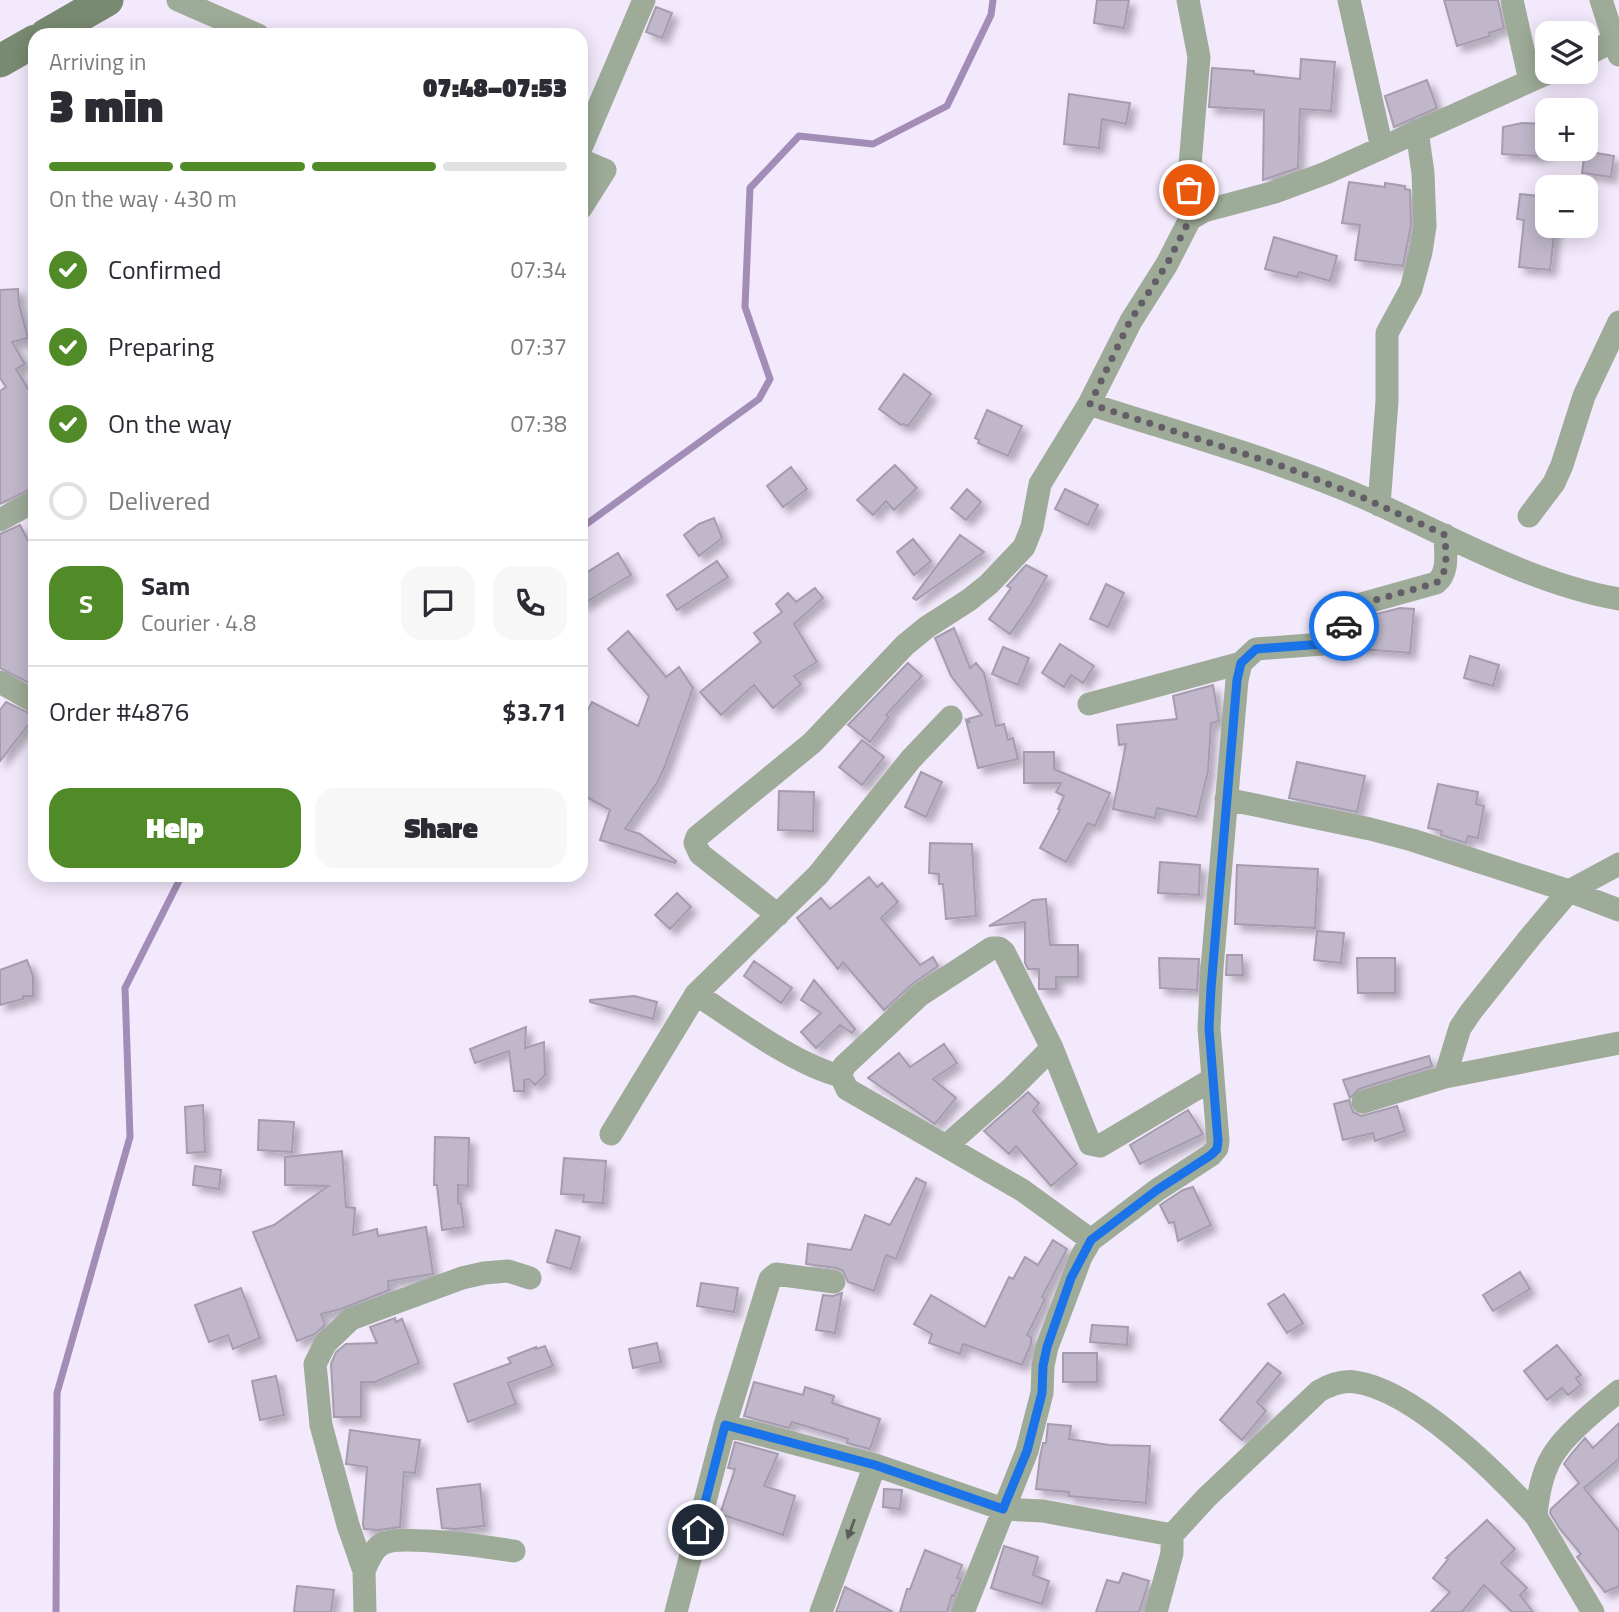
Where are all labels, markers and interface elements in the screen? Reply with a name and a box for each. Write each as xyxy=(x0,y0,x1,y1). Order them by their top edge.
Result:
map controls xyxy=(1535,21,1598,238)
button: layers xyxy=(1535,21,1598,84)
text: Arriving in xyxy=(49,44,146,79)
text: 07:48–07:53 xyxy=(423,68,567,107)
text: 3 min xyxy=(49,70,163,140)
button: + xyxy=(1535,98,1598,161)
pin xyxy=(1159,160,1219,220)
icon: bag xyxy=(1170,171,1208,209)
button: − xyxy=(1535,175,1598,238)
text: On the way · 430 m xyxy=(49,181,237,216)
text: Confirmed xyxy=(108,250,222,289)
icon: check xyxy=(49,251,87,289)
text: 07:34 xyxy=(510,252,567,287)
text: Preparing xyxy=(108,327,214,366)
icon: check xyxy=(49,328,87,366)
text: 07:37 xyxy=(510,329,567,364)
text: On the way xyxy=(108,404,232,443)
icon: check xyxy=(49,405,87,443)
text: 07:38 xyxy=(510,406,567,441)
text: Delivered xyxy=(108,481,211,520)
text: Sam xyxy=(141,566,190,605)
button: chat xyxy=(401,566,475,640)
button: phone xyxy=(493,566,567,640)
text: S xyxy=(79,584,93,623)
courier xyxy=(1309,591,1379,661)
text: Courier · 4.8 xyxy=(141,605,256,640)
icon: car xyxy=(1325,607,1363,645)
text: Order #4876 xyxy=(49,692,189,731)
text: $3.71 xyxy=(502,692,567,731)
button: Help xyxy=(49,788,301,868)
button: Share xyxy=(315,788,567,868)
pin xyxy=(668,1500,728,1560)
icon: home xyxy=(679,1511,717,1549)
one-way arrow xyxy=(845,1519,856,1540)

